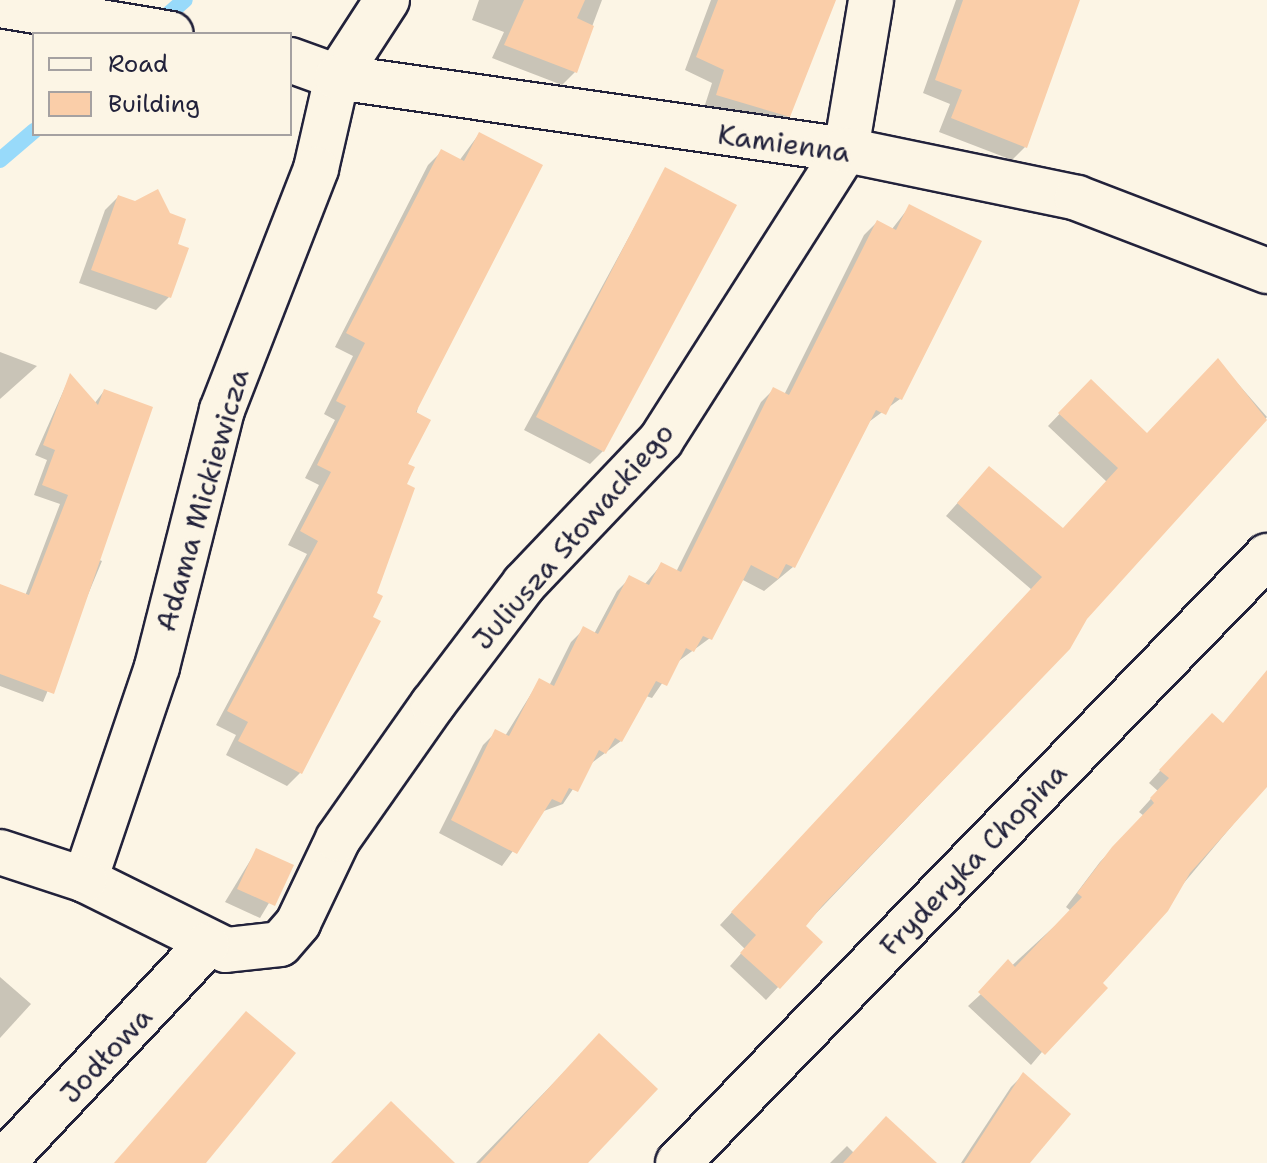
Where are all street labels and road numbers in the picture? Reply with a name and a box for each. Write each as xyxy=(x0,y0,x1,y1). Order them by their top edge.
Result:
street label: Kamienna xyxy=(716,117,852,169)
street label: Adama Mickiewicza xyxy=(148,365,256,635)
street label: Juliusza Słowackiego xyxy=(465,416,681,656)
street label: Fryderyka Chopina xyxy=(873,756,1073,962)
street label: Jodłowa xyxy=(53,1000,159,1110)

